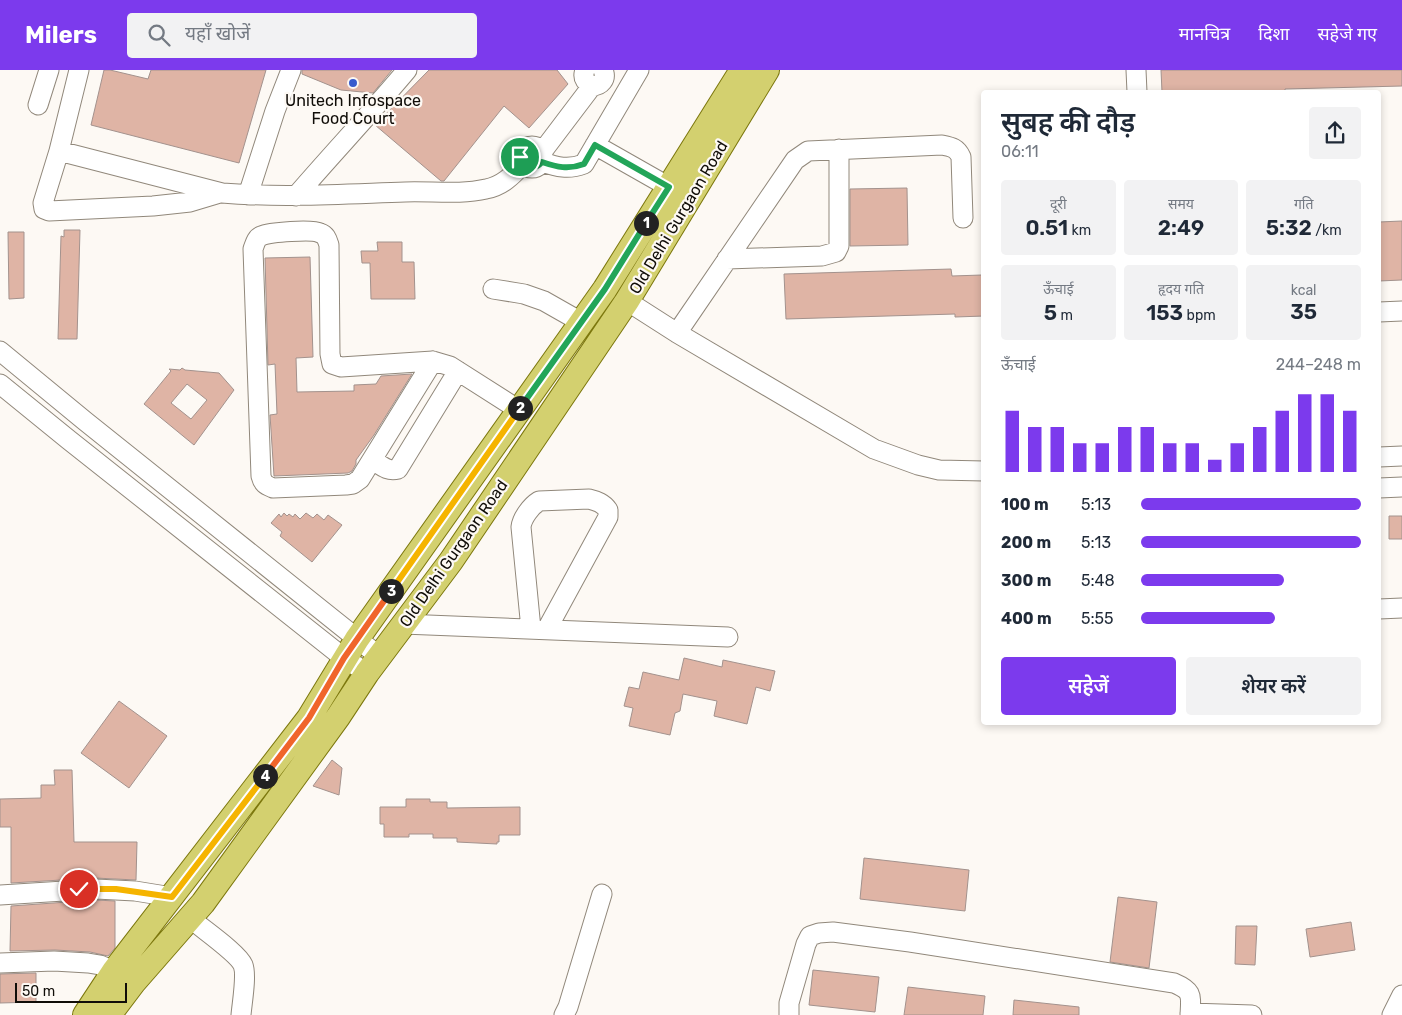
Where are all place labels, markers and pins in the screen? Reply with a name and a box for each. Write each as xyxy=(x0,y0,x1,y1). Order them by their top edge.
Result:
marker: Unitech Infospace Food Court xyxy=(347,77,359,89)
place label: Unitech Infospace Food Court xyxy=(285,91,421,128)
pin xyxy=(499,136,541,178)
pin: 1 xyxy=(634,210,658,236)
pin: 2 xyxy=(508,396,532,420)
pin: 3 xyxy=(378,578,404,604)
pin: 4 xyxy=(252,764,278,788)
pin xyxy=(58,868,100,910)

